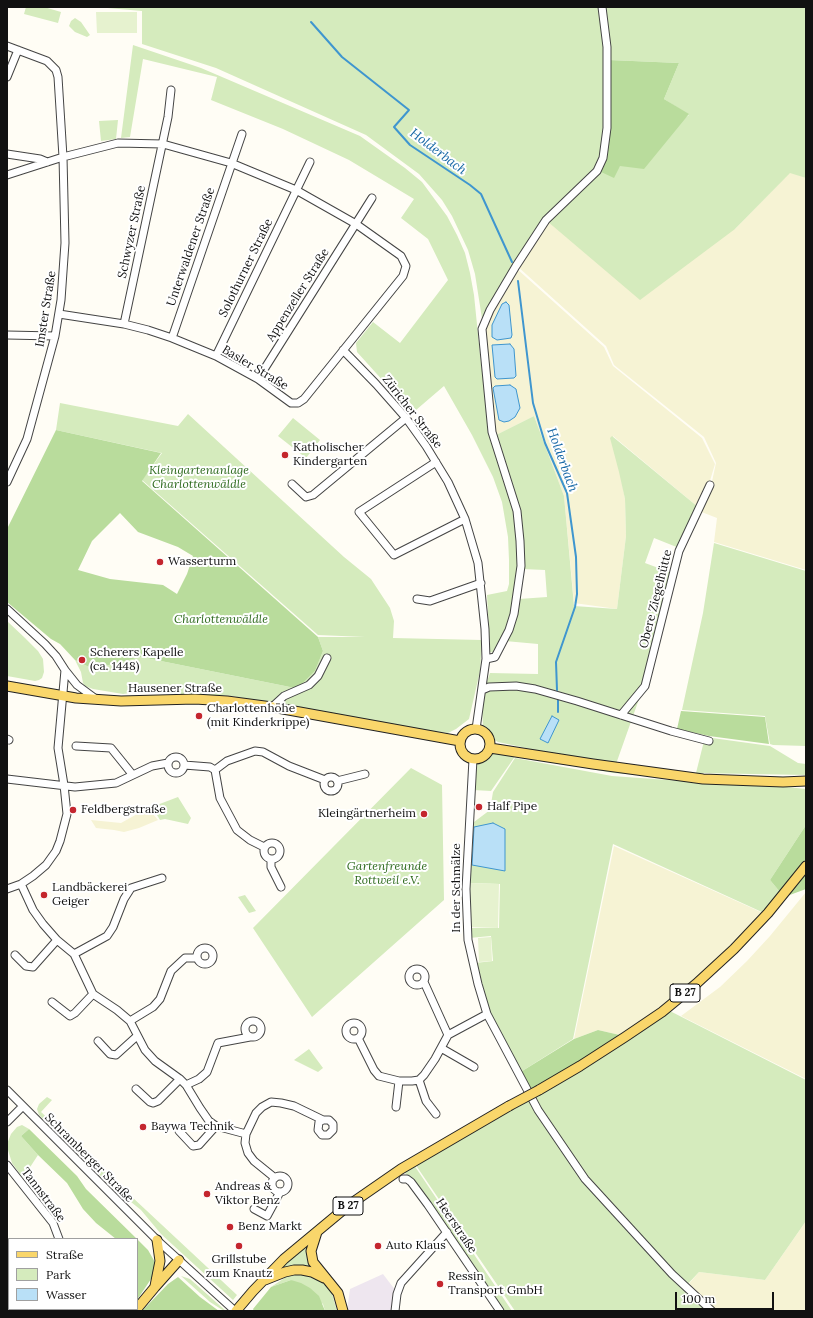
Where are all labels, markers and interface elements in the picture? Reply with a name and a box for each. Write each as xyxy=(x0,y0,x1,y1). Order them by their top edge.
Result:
water label: Holderbach xyxy=(407,126,469,178)
street label: Schwyzer Straße xyxy=(115,184,149,280)
street label: Unterwaldener Straße xyxy=(164,186,218,308)
street label: Solothurner Straße xyxy=(216,216,276,320)
street label: Appenzeller Straße xyxy=(264,246,332,344)
street label: Imster Straße xyxy=(33,270,59,348)
street label: Basler Straße xyxy=(219,343,291,393)
street label: Züricher Straße xyxy=(379,373,445,451)
water label: Holderbach xyxy=(543,426,581,494)
place label: Katholischer Kindergarten xyxy=(293,441,367,469)
marker: Katholischer Kindergarten xyxy=(280,450,290,460)
park label: Kleingartenanlage Charlottenwäldle xyxy=(149,464,249,492)
street label: Obere Ziegelhütte xyxy=(637,548,675,650)
place label: Wasserturm xyxy=(168,555,236,569)
marker: Wasserturm xyxy=(155,557,165,567)
park label: Charlottenwäldle xyxy=(174,613,268,627)
place label: Scherers Kapelle (ca. 1448) xyxy=(90,646,183,674)
marker: Scherers Kapelle (ca. 1448) xyxy=(77,655,87,665)
street label: Hausener Straße xyxy=(128,682,222,696)
place label: Charlottenhöhe (mit Kinderkrippe) xyxy=(207,702,309,730)
marker: Charlottenhöhe (mit Kinderkrippe) xyxy=(194,711,204,721)
place label: Half Pipe xyxy=(487,800,537,814)
marker: Half Pipe xyxy=(474,802,484,812)
place label: Feldbergstraße xyxy=(81,803,166,817)
marker: Feldbergstraße xyxy=(68,805,78,815)
place label: Kleingärtnerheim xyxy=(318,807,416,821)
marker: Kleingärtnerheim xyxy=(419,809,429,819)
street label: In der Schmälze xyxy=(450,843,464,933)
park label: Gartenfreunde Rottweil e.V. xyxy=(347,860,427,888)
place label: Landbäckerei Geiger xyxy=(52,881,127,909)
marker: Landbäckerei Geiger xyxy=(39,890,49,900)
road number: B 27 xyxy=(670,984,700,1002)
street label: Schramberger Straße xyxy=(42,1111,136,1205)
place label: Baywa Technik xyxy=(151,1120,234,1134)
marker: Baywa Technik xyxy=(138,1122,148,1132)
street label: Tannstraße xyxy=(18,1165,68,1225)
place label: Andreas & Viktor Benz xyxy=(215,1180,280,1208)
marker: Andreas & Viktor Benz xyxy=(202,1189,212,1199)
street label: Heerstraße xyxy=(432,1196,480,1256)
road number: B 27 xyxy=(333,1197,363,1215)
place label: Benz Markt xyxy=(238,1220,302,1234)
marker: Benz Markt xyxy=(225,1222,235,1232)
legend xyxy=(8,1238,138,1310)
place label: Auto Klaus xyxy=(386,1239,446,1253)
marker: Grillstube zum Knautz xyxy=(234,1241,244,1251)
marker: Auto Klaus xyxy=(373,1241,383,1251)
text: Straße xyxy=(46,1247,83,1262)
place label: Grillstube zum Knautz xyxy=(206,1253,272,1281)
text: Park xyxy=(46,1267,71,1282)
place label: Ressin Transport GmbH xyxy=(448,1270,543,1298)
marker: Ressin Transport GmbH xyxy=(435,1279,445,1289)
scale bar xyxy=(677,1284,776,1310)
text: Wasser xyxy=(46,1287,86,1302)
text: 100 m xyxy=(682,1291,715,1306)

